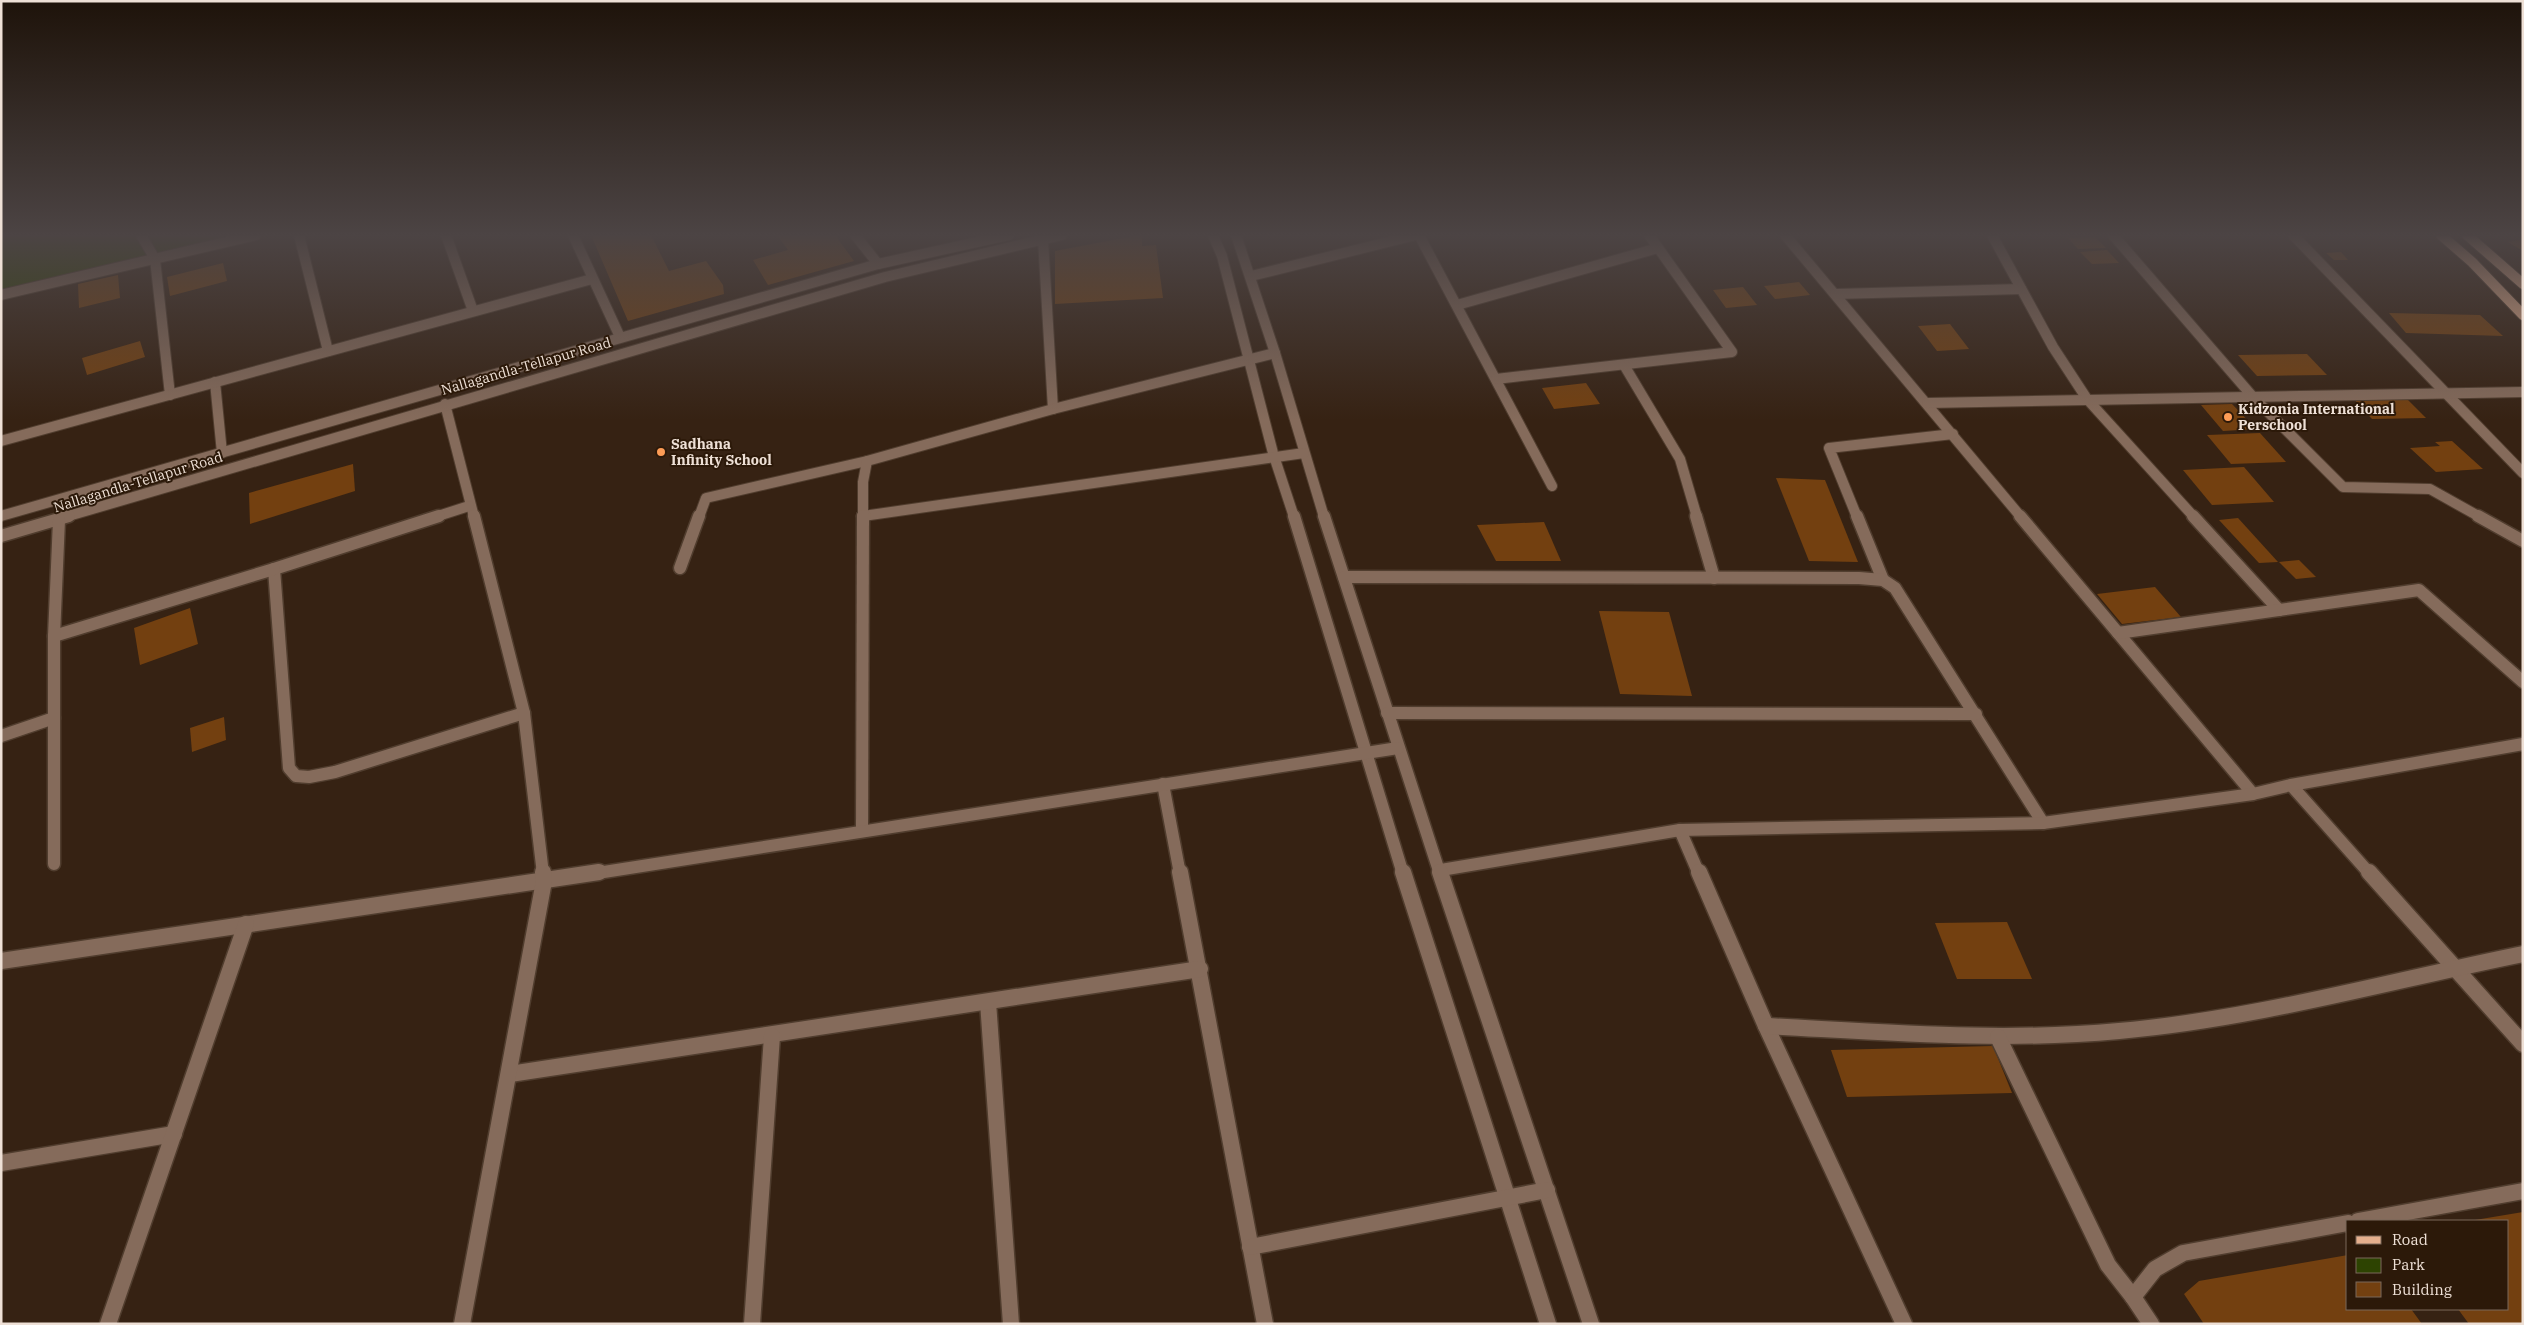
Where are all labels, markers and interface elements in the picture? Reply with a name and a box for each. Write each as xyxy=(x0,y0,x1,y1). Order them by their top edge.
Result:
street label: Nallagandla-Tellapur Road xyxy=(439,333,613,399)
place label: Kidzonia International Perschool xyxy=(2238,400,2395,434)
marker: Kidzonia International Perschool xyxy=(2222,411,2234,423)
place label: Sadhana Infinity School xyxy=(671,435,772,469)
marker: Sadhana Infinity School xyxy=(655,446,667,458)
street label: Nallagandla-Tellapur Road xyxy=(51,448,225,516)
legend xyxy=(2346,1220,2509,1310)
text: Road xyxy=(2392,1230,2428,1249)
text: Park xyxy=(2392,1255,2425,1274)
text: Building xyxy=(2392,1280,2452,1299)

